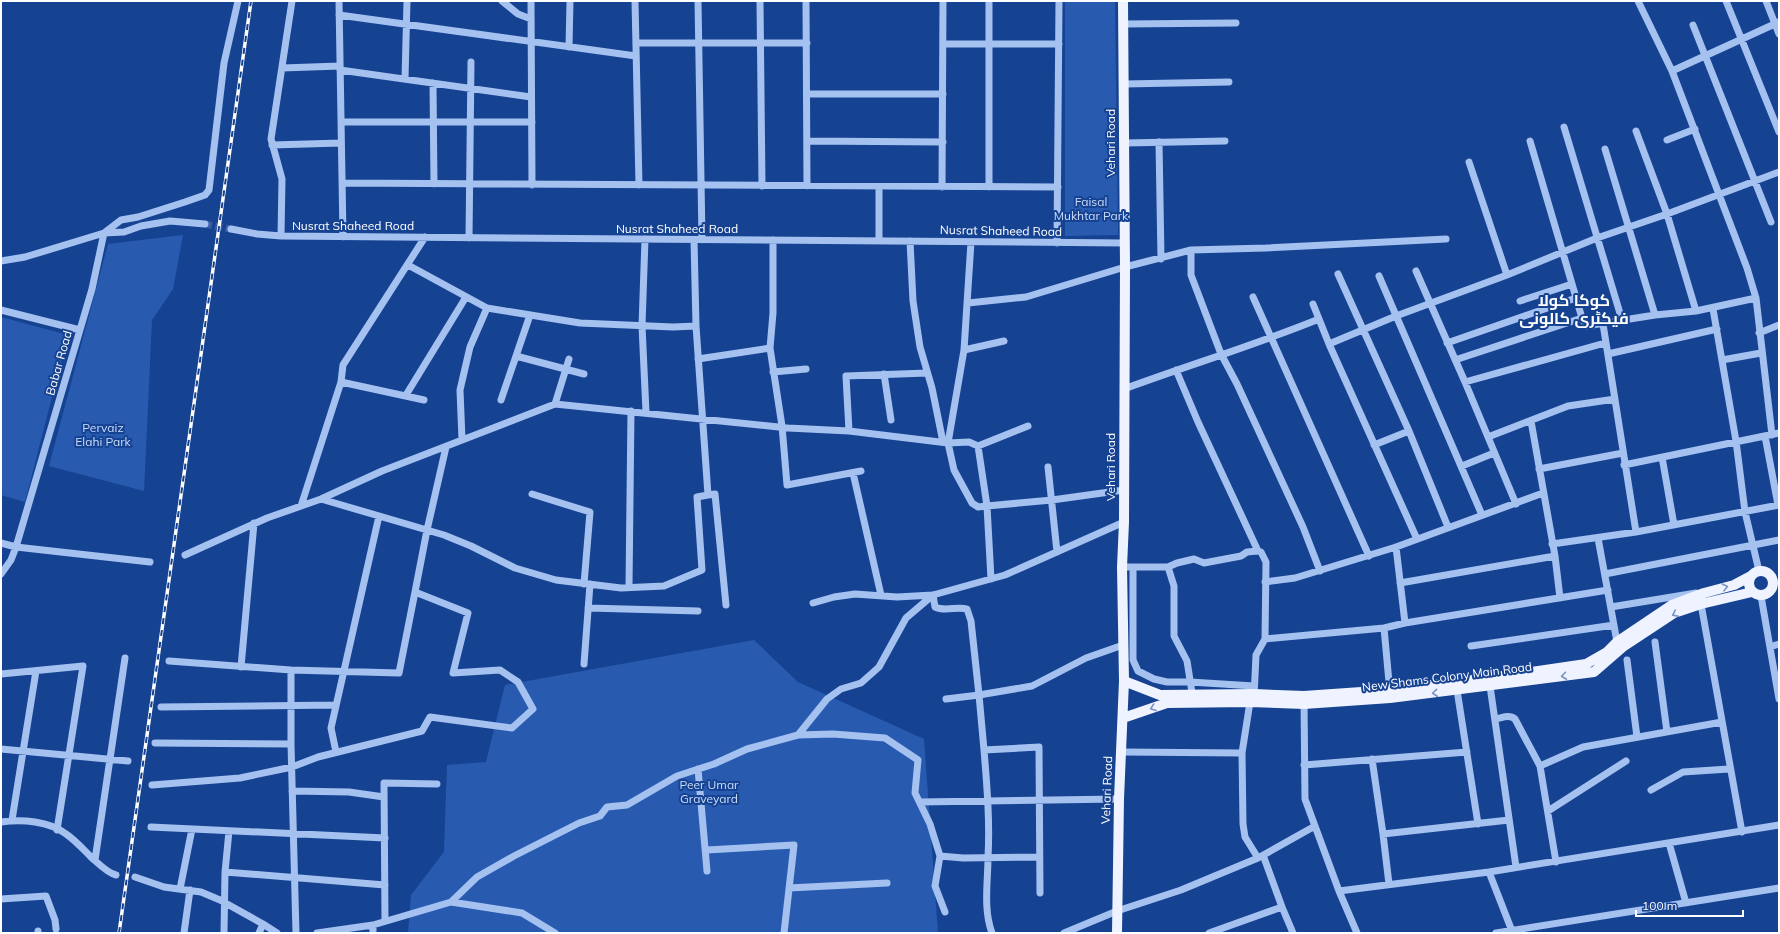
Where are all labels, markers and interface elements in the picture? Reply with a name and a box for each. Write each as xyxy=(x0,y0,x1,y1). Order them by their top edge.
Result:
street label: Vehari Road xyxy=(1103,109,1118,177)
park label: Faisal Mukhtar Park xyxy=(1054,194,1129,223)
street label: Nusrat Shaheed Road xyxy=(292,218,414,233)
street label: Nusrat Shaheed Road xyxy=(616,221,738,236)
street label: Nusrat Shaheed Road xyxy=(940,222,1062,239)
district label: کوکا کولا فیکٹری کالونی xyxy=(1519,290,1629,328)
street label: Babar Road xyxy=(42,329,75,397)
park label: Pervaiz Elahi Park xyxy=(75,420,132,449)
street label: Vehari Road xyxy=(1103,433,1118,501)
one-way arrow xyxy=(1722,584,1728,592)
one-way arrow xyxy=(1671,609,1679,617)
street label: New Shams Colony Main Road xyxy=(1361,659,1533,694)
one-way arrow xyxy=(1561,671,1567,680)
one-way arrow xyxy=(1432,688,1438,697)
one-way arrow xyxy=(1149,703,1156,711)
street label: Vehari Road xyxy=(1098,756,1115,824)
park label: Peer Umar Graveyard xyxy=(680,777,739,806)
scale bar xyxy=(1636,892,1743,918)
text: 100 m xyxy=(1642,898,1677,913)

